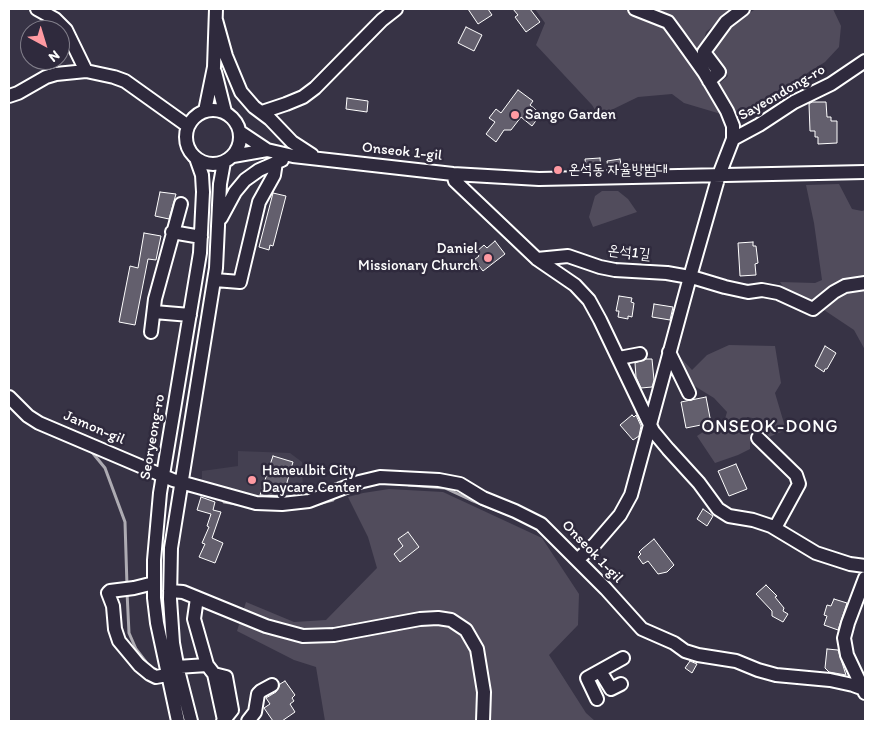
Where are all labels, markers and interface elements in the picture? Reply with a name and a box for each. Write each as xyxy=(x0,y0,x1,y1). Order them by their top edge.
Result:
north arrow xyxy=(20,20,70,70)
text: N xyxy=(45,47,63,66)
street label: Sayeondong-ro xyxy=(735,61,829,125)
place label: Sango Garden xyxy=(525,106,616,124)
marker: Sango Garden xyxy=(509,109,521,121)
street label: Onseok 1-gil xyxy=(361,139,443,165)
place label: 온석동 자율방범대 xyxy=(568,161,668,179)
marker: 온석동 자율방범대 xyxy=(552,164,564,176)
place label: Daniel Missionary Church xyxy=(358,240,478,275)
street label: 온석1길 xyxy=(607,242,651,264)
marker: Daniel Missionary Church xyxy=(482,252,494,264)
street label: Seoryeong-ro xyxy=(137,393,169,481)
street label: Jamon-gil xyxy=(61,407,127,449)
district label: ONSEOK-DONG xyxy=(700,416,840,438)
place label: Haneulbit City Daycare Center xyxy=(262,462,361,497)
marker: Haneulbit City Daycare Center xyxy=(246,474,258,486)
street label: Onseok 1-gil xyxy=(558,517,626,587)

